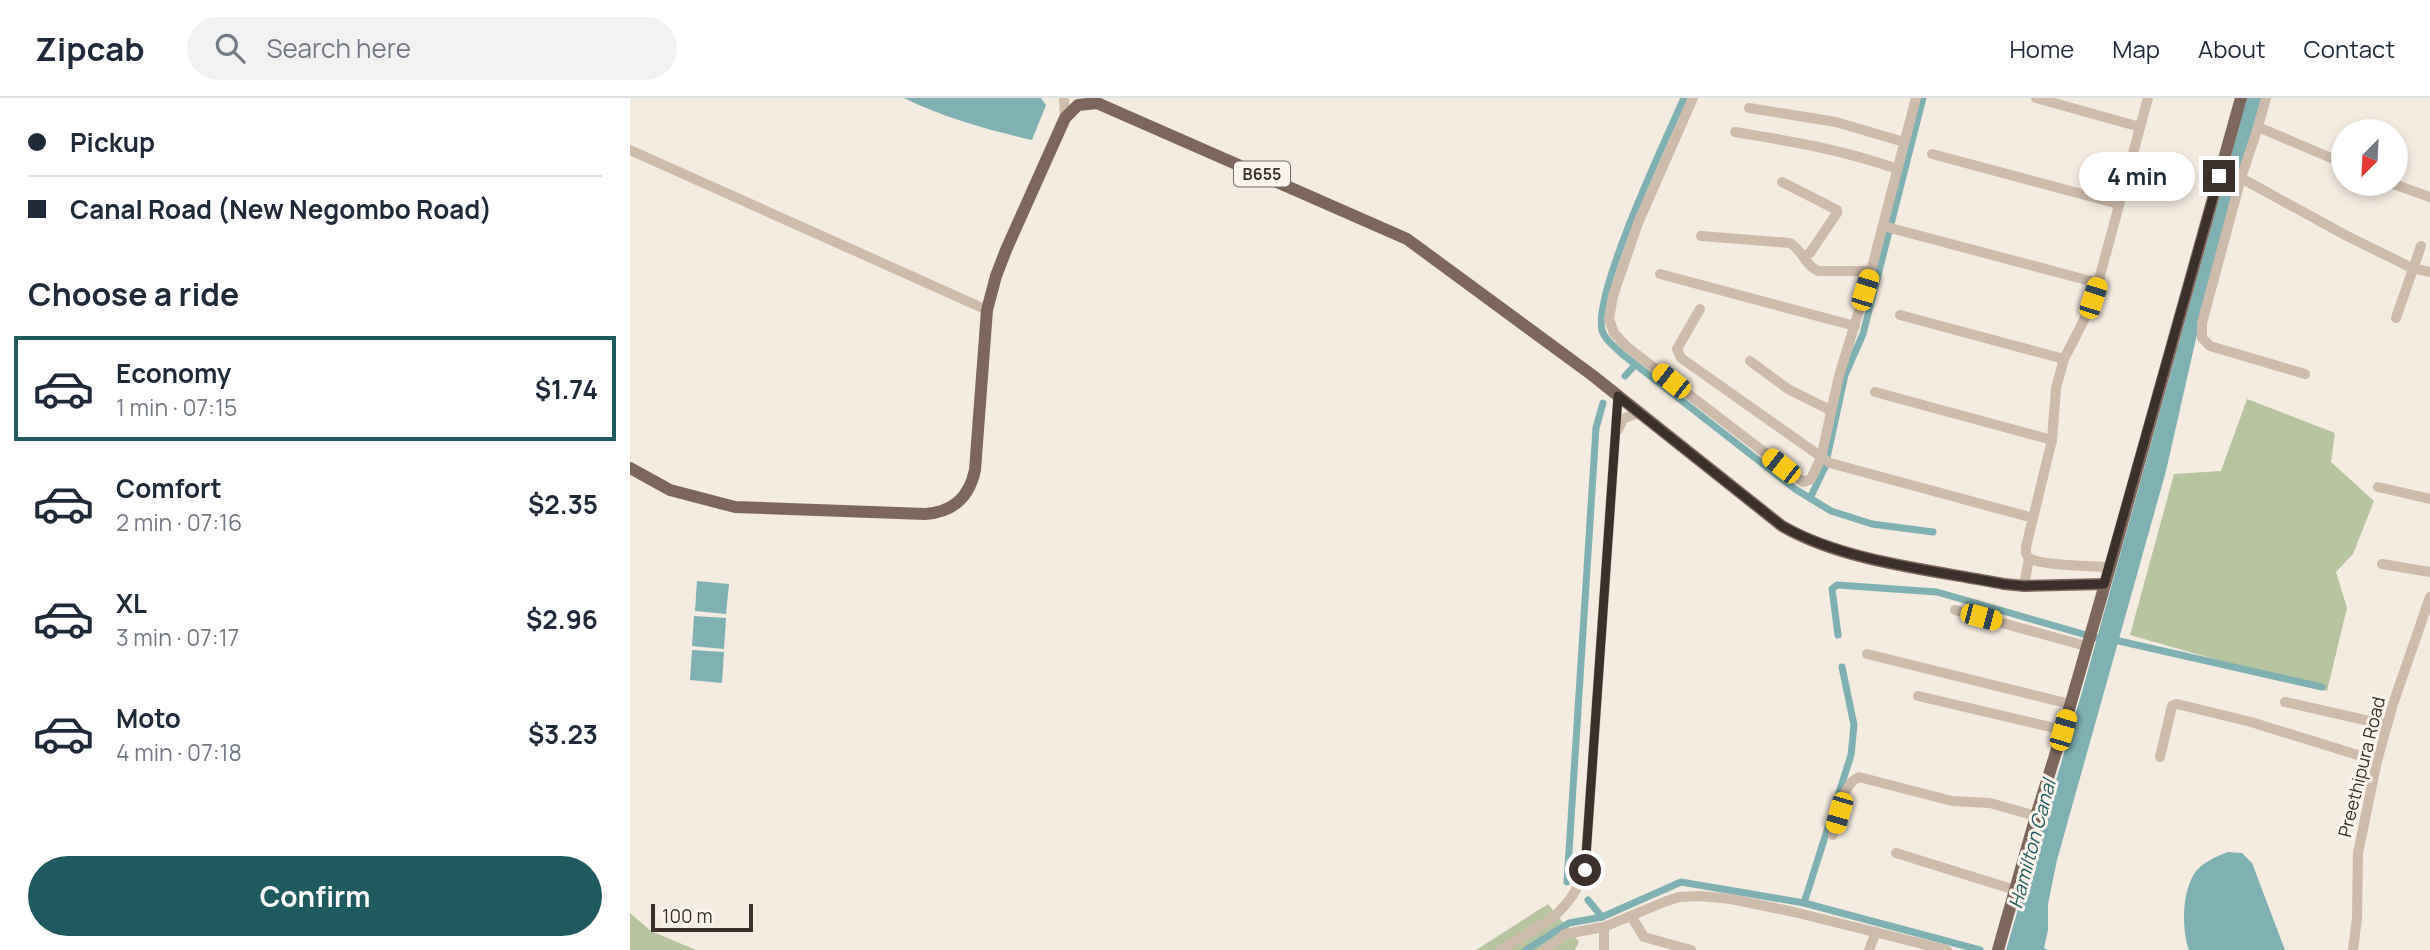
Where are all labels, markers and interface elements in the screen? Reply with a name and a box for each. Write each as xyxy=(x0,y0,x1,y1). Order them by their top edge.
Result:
search box xyxy=(187,17,677,80)
text: Zipcab xyxy=(35,26,145,71)
icon: search xyxy=(211,29,249,67)
text: Search here xyxy=(267,30,411,66)
text: Home xyxy=(2009,32,2074,65)
text: Map xyxy=(2112,32,2160,65)
text: About xyxy=(2198,32,2266,65)
text: Contact xyxy=(2304,32,2395,65)
north arrow xyxy=(2331,119,2408,196)
map controls xyxy=(2331,119,2408,196)
text: Pickup xyxy=(70,124,155,160)
callout: 4 min xyxy=(2079,152,2194,200)
text: 4 min xyxy=(2107,160,2167,192)
route end xyxy=(2203,160,2235,192)
road number: B655 xyxy=(1234,162,1290,186)
text: Canal Road (New Negombo Road) xyxy=(70,191,492,227)
car xyxy=(1849,267,1882,313)
text: Choose a ride xyxy=(28,272,239,316)
car xyxy=(2077,275,2110,321)
text: Economy xyxy=(116,355,231,391)
icon: car xyxy=(32,357,95,420)
car xyxy=(1648,360,1695,402)
text: $1.74 xyxy=(535,371,598,407)
text: 1 min · 07:15 xyxy=(116,391,237,423)
car xyxy=(1758,445,1805,487)
text: Comfort xyxy=(116,470,222,506)
icon: car xyxy=(32,472,95,535)
text: $2.35 xyxy=(528,486,598,522)
text: 2 min · 07:16 xyxy=(116,506,242,538)
text: XL xyxy=(116,585,147,621)
icon: car xyxy=(32,587,95,650)
text: $2.96 xyxy=(526,601,598,637)
car xyxy=(1958,601,2005,633)
text: 3 min · 07:17 xyxy=(116,621,239,653)
street label: Preethipura Road xyxy=(2332,694,2390,840)
text: Moto xyxy=(116,700,181,736)
icon: car xyxy=(32,702,95,765)
car xyxy=(2048,707,2079,753)
text: $3.23 xyxy=(528,716,598,752)
text: 4 min · 07:18 xyxy=(116,736,242,768)
water label: Hamilton Canal xyxy=(2002,774,2062,911)
car xyxy=(1824,790,1855,836)
route start xyxy=(1569,854,1601,886)
button: Confirm xyxy=(28,856,602,936)
scale bar xyxy=(651,901,752,933)
text: 100 m xyxy=(662,903,713,929)

